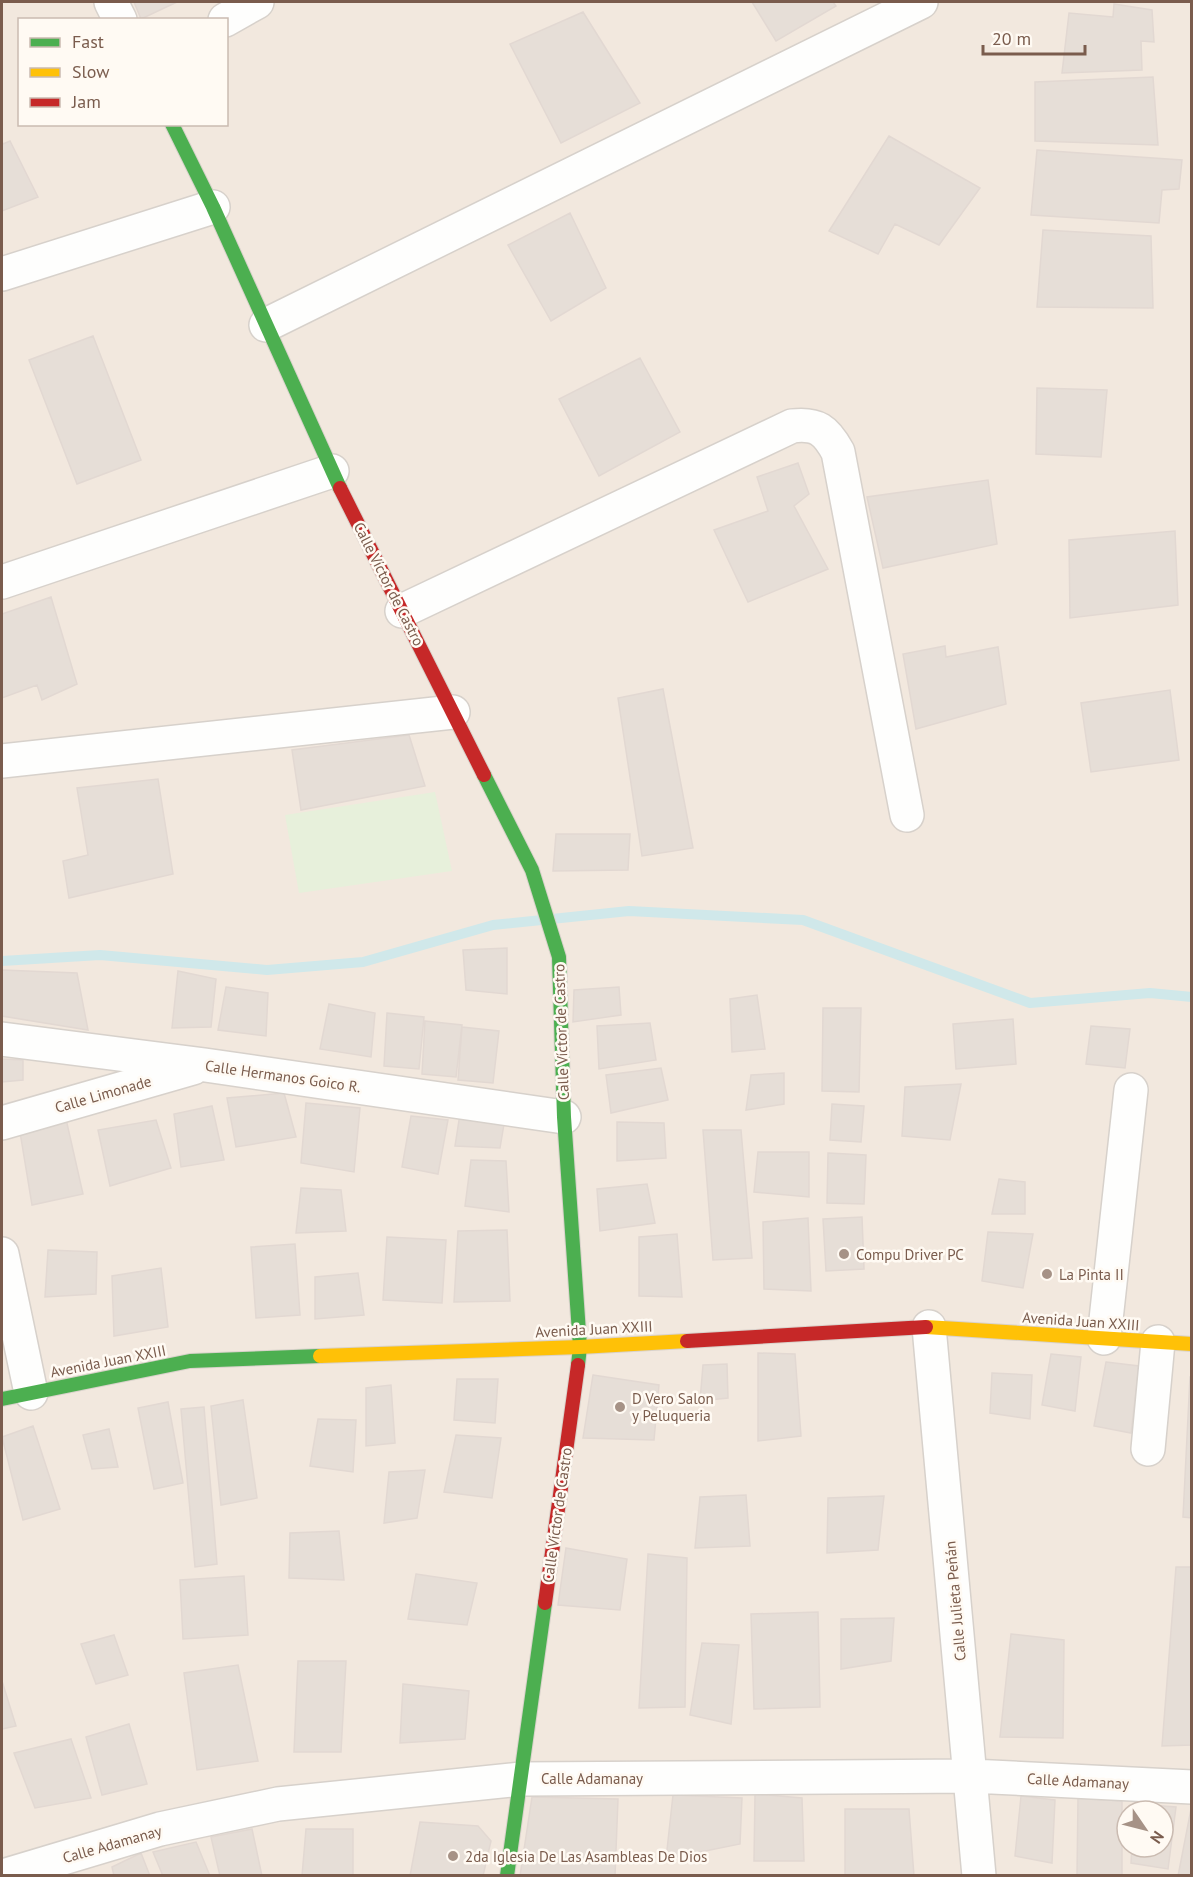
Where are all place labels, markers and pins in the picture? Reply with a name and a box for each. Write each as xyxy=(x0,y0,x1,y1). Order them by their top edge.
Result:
place label: Compu Driver PC xyxy=(856,1245,964,1264)
marker: Compu Driver PC xyxy=(837,1247,851,1261)
place label: La Pinta II xyxy=(1059,1265,1124,1284)
marker: La Pinta II xyxy=(1040,1267,1054,1281)
place label: D Vero Salon y Peluqueria xyxy=(632,1389,714,1425)
marker: D Vero Salon y Peluqueria xyxy=(613,1400,627,1414)
place label: 2da Iglesia De Las Asambleas De Dios xyxy=(465,1847,707,1866)
marker: 2da Iglesia De Las Asambleas De Dios xyxy=(446,1849,460,1863)

